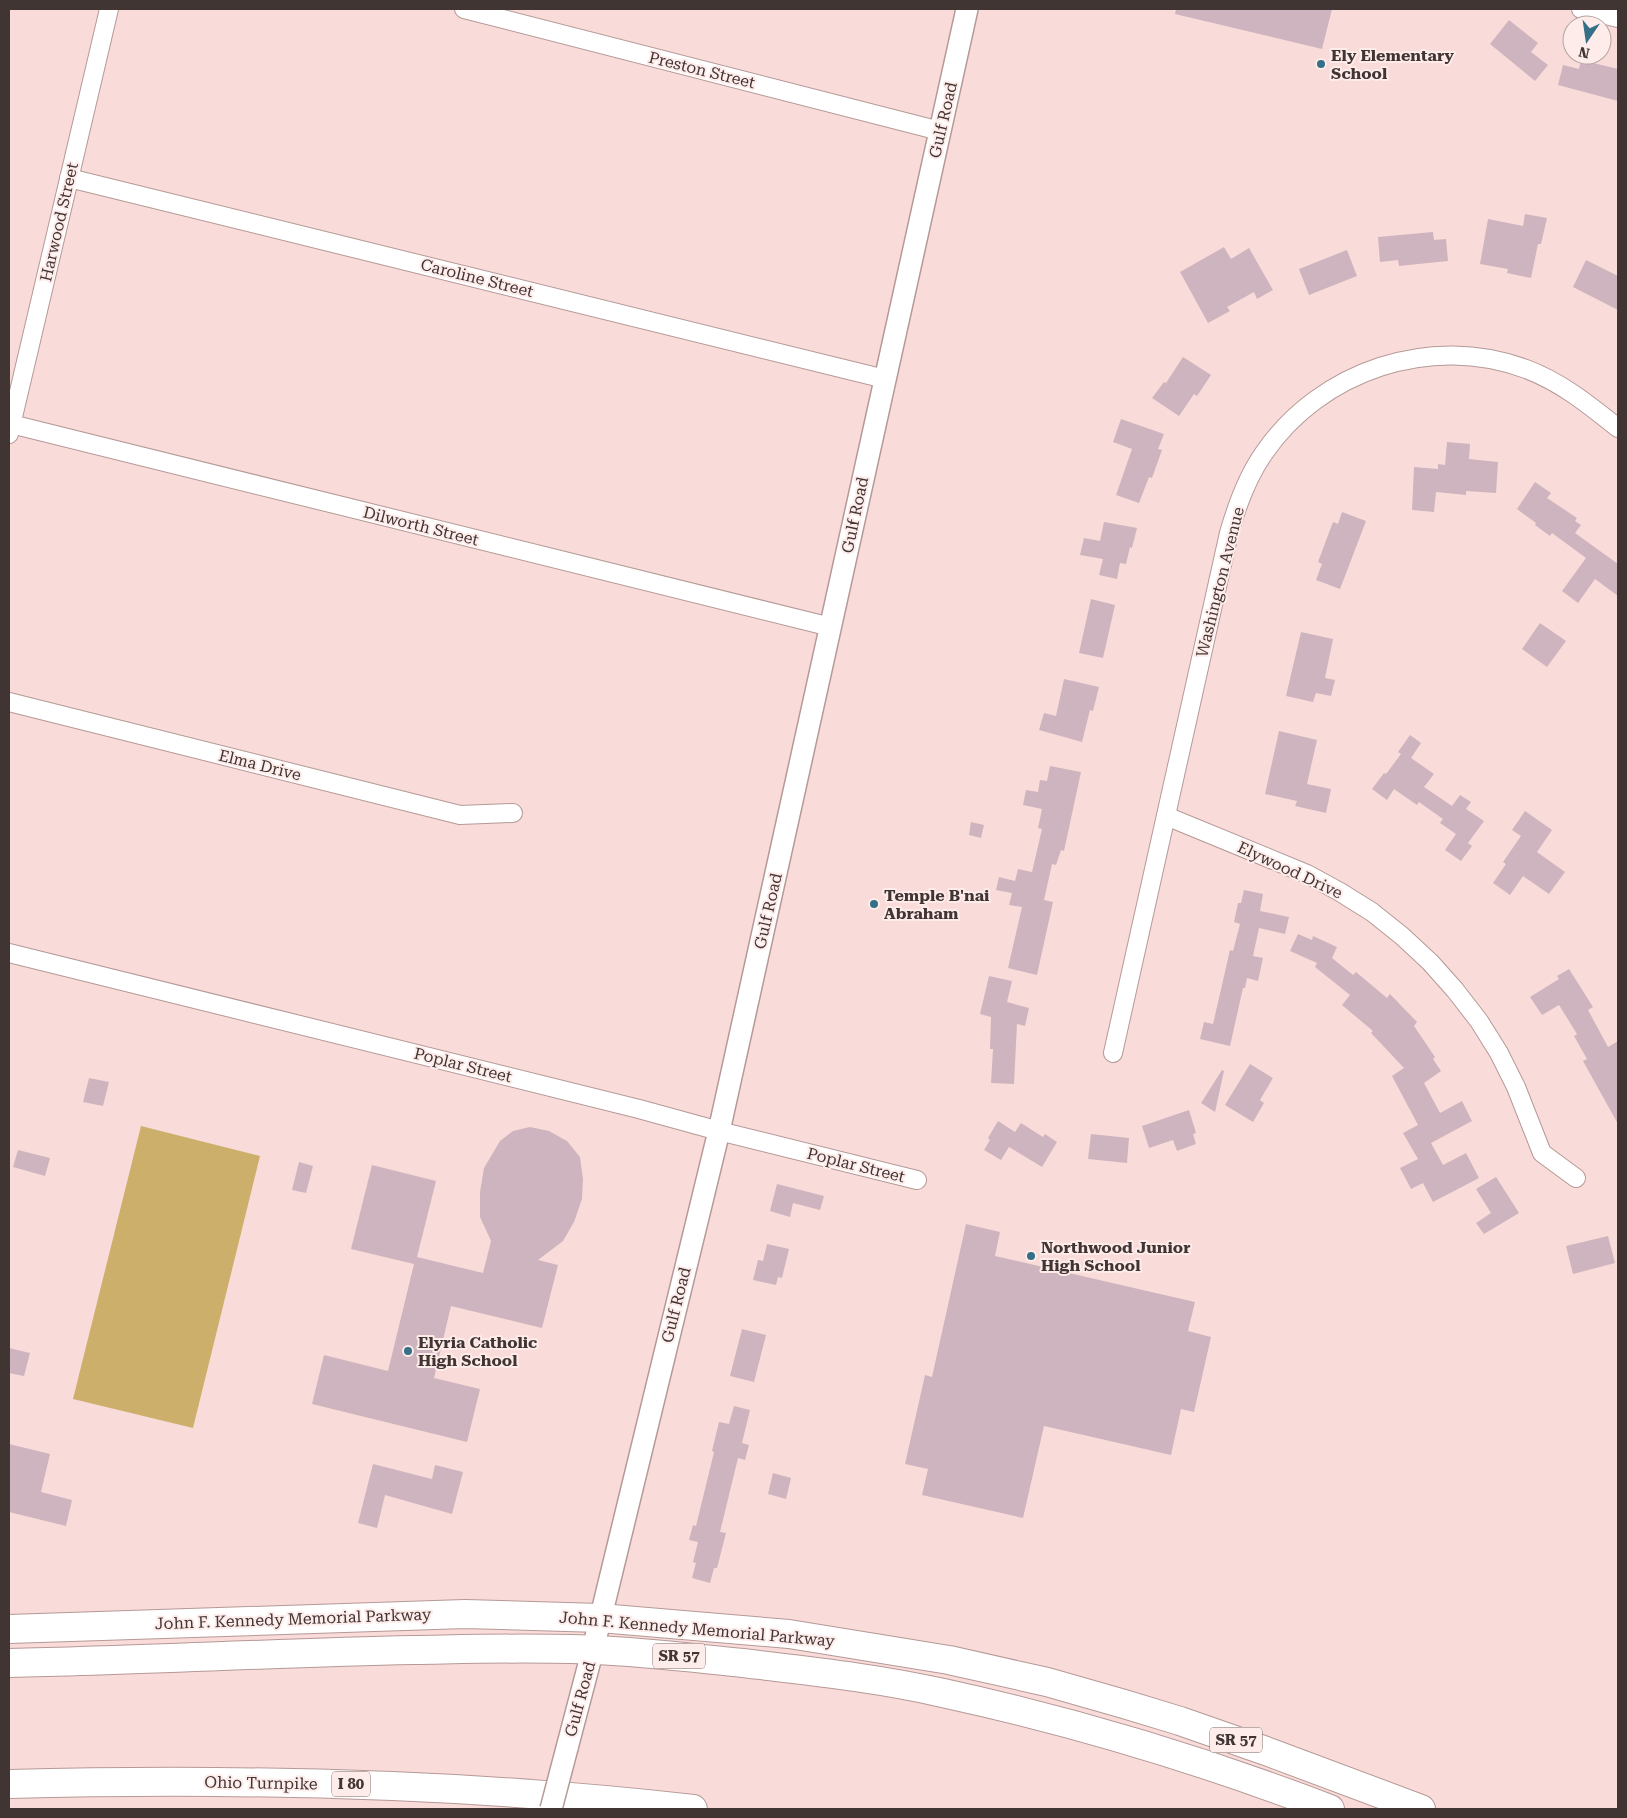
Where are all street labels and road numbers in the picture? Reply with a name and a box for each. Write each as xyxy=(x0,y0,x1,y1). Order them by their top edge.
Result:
street label: Preston Street xyxy=(647,48,757,92)
street label: Gulf Road xyxy=(925,80,961,160)
street label: Harwood Street xyxy=(36,161,82,283)
street label: Caroline Street xyxy=(419,255,535,301)
street label: Gulf Road xyxy=(838,475,872,555)
street label: Dilworth Street xyxy=(361,502,481,550)
street label: Washington Avenue xyxy=(1192,505,1248,659)
street label: Elma Drive xyxy=(217,746,303,784)
street label: Elywood Drive xyxy=(1234,837,1346,903)
street label: Gulf Road xyxy=(750,871,786,951)
street label: Poplar Street xyxy=(412,1044,514,1086)
street label: Poplar Street xyxy=(805,1144,907,1186)
street label: Gulf Road xyxy=(657,1265,695,1345)
street label: John F. Kennedy Memorial Parkway xyxy=(155,1605,432,1633)
street label: John F. Kennedy Memorial Parkway xyxy=(558,1607,836,1651)
road number: SR 57 xyxy=(653,1644,705,1668)
street label: Gulf Road xyxy=(561,1659,599,1739)
road number: SR 57 xyxy=(1210,1728,1262,1752)
road number: I 80 xyxy=(332,1772,370,1796)
street label: Ohio Turnpike xyxy=(204,1773,318,1793)

